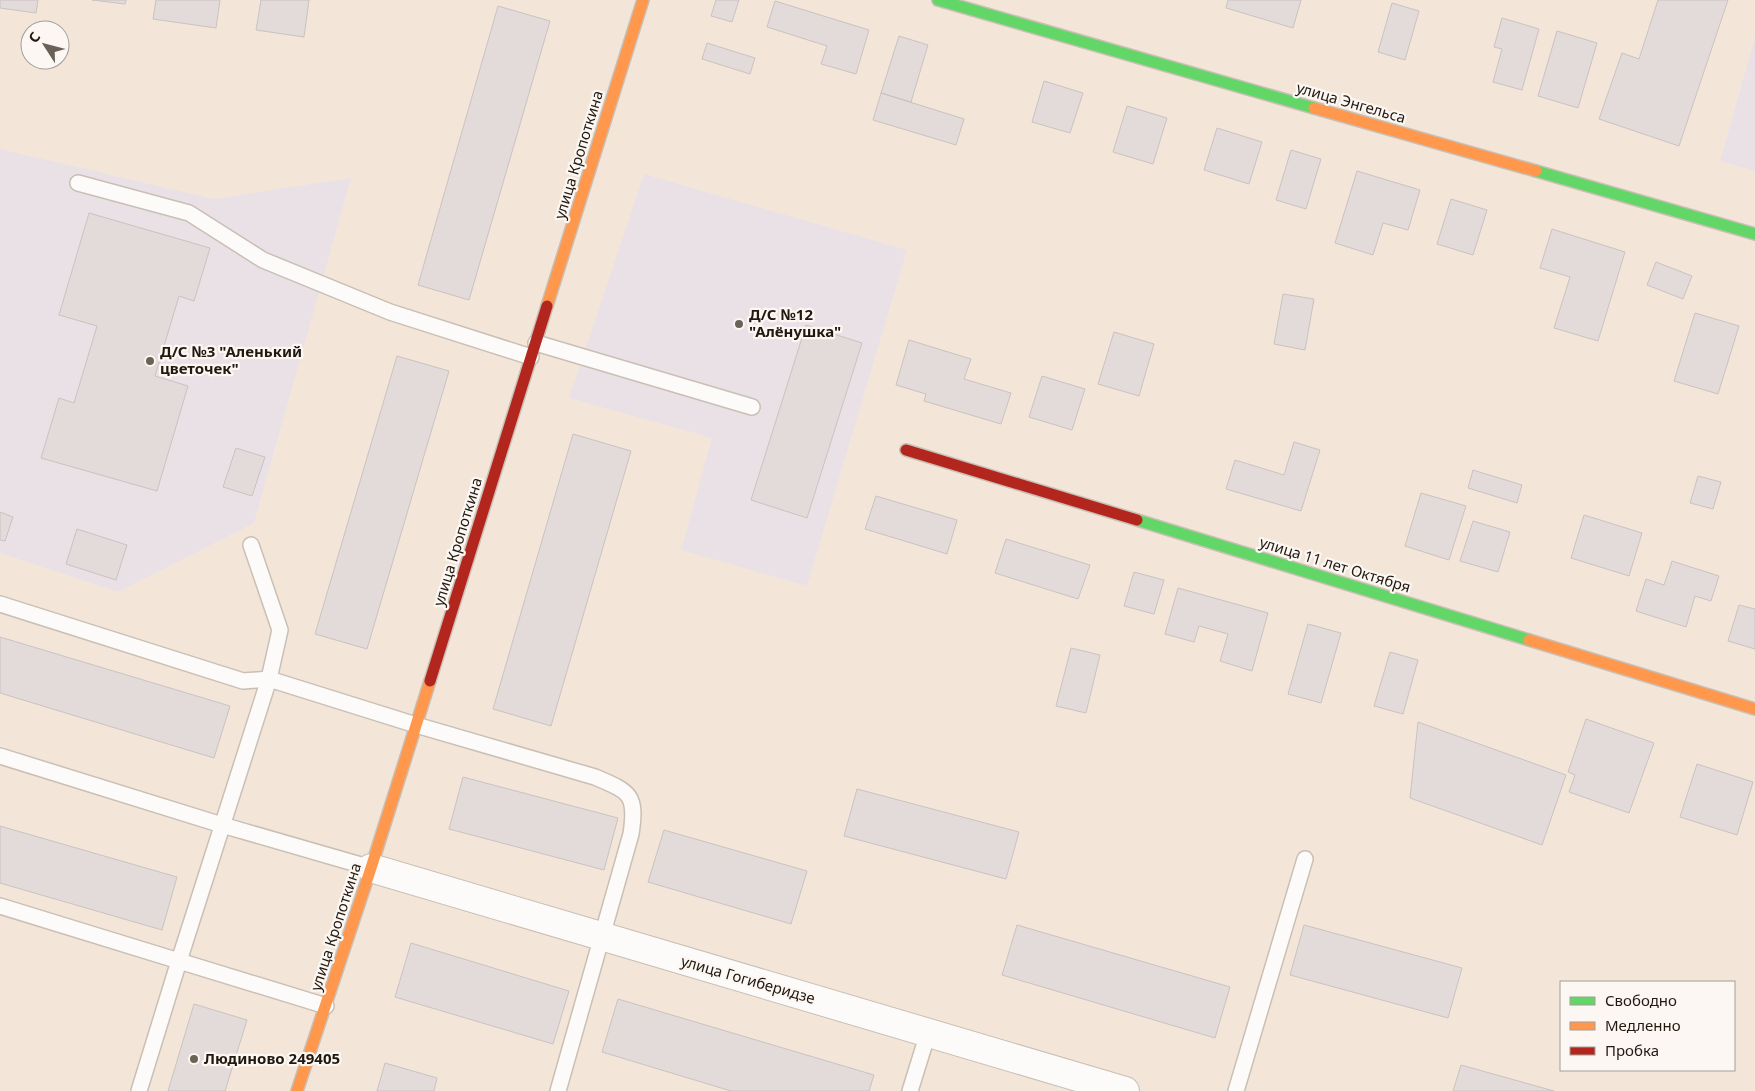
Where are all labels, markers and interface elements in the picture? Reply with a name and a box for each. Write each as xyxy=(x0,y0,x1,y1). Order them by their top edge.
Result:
north arrow xyxy=(20,20,70,70)
text: С xyxy=(24,28,44,46)
street label: улица Энгельса xyxy=(1294,77,1408,127)
street label: улица Кропоткина xyxy=(549,88,607,221)
place label: Д/С №12 "Алёнушка" xyxy=(749,304,841,341)
marker: Д/С №12 "Алёнушка" xyxy=(733,318,745,330)
place label: Д/С №3 "Аленький цветочек" xyxy=(160,341,302,378)
marker: Д/С №3 "Аленький цветочек" xyxy=(144,355,156,367)
street label: улица Кропоткина xyxy=(428,475,486,608)
street label: улица 11 лет Октября xyxy=(1257,532,1413,597)
street label: улица Кропоткина xyxy=(305,860,365,993)
street label: улица Гогиберидзе xyxy=(679,950,818,1008)
legend xyxy=(1560,981,1735,1071)
text: Свободно xyxy=(1605,990,1677,1010)
text: Медленно xyxy=(1605,1015,1681,1035)
text: Пробка xyxy=(1605,1040,1659,1060)
place label: Людиново 249405 xyxy=(204,1048,340,1068)
marker: Людиново 249405 xyxy=(188,1053,200,1065)

